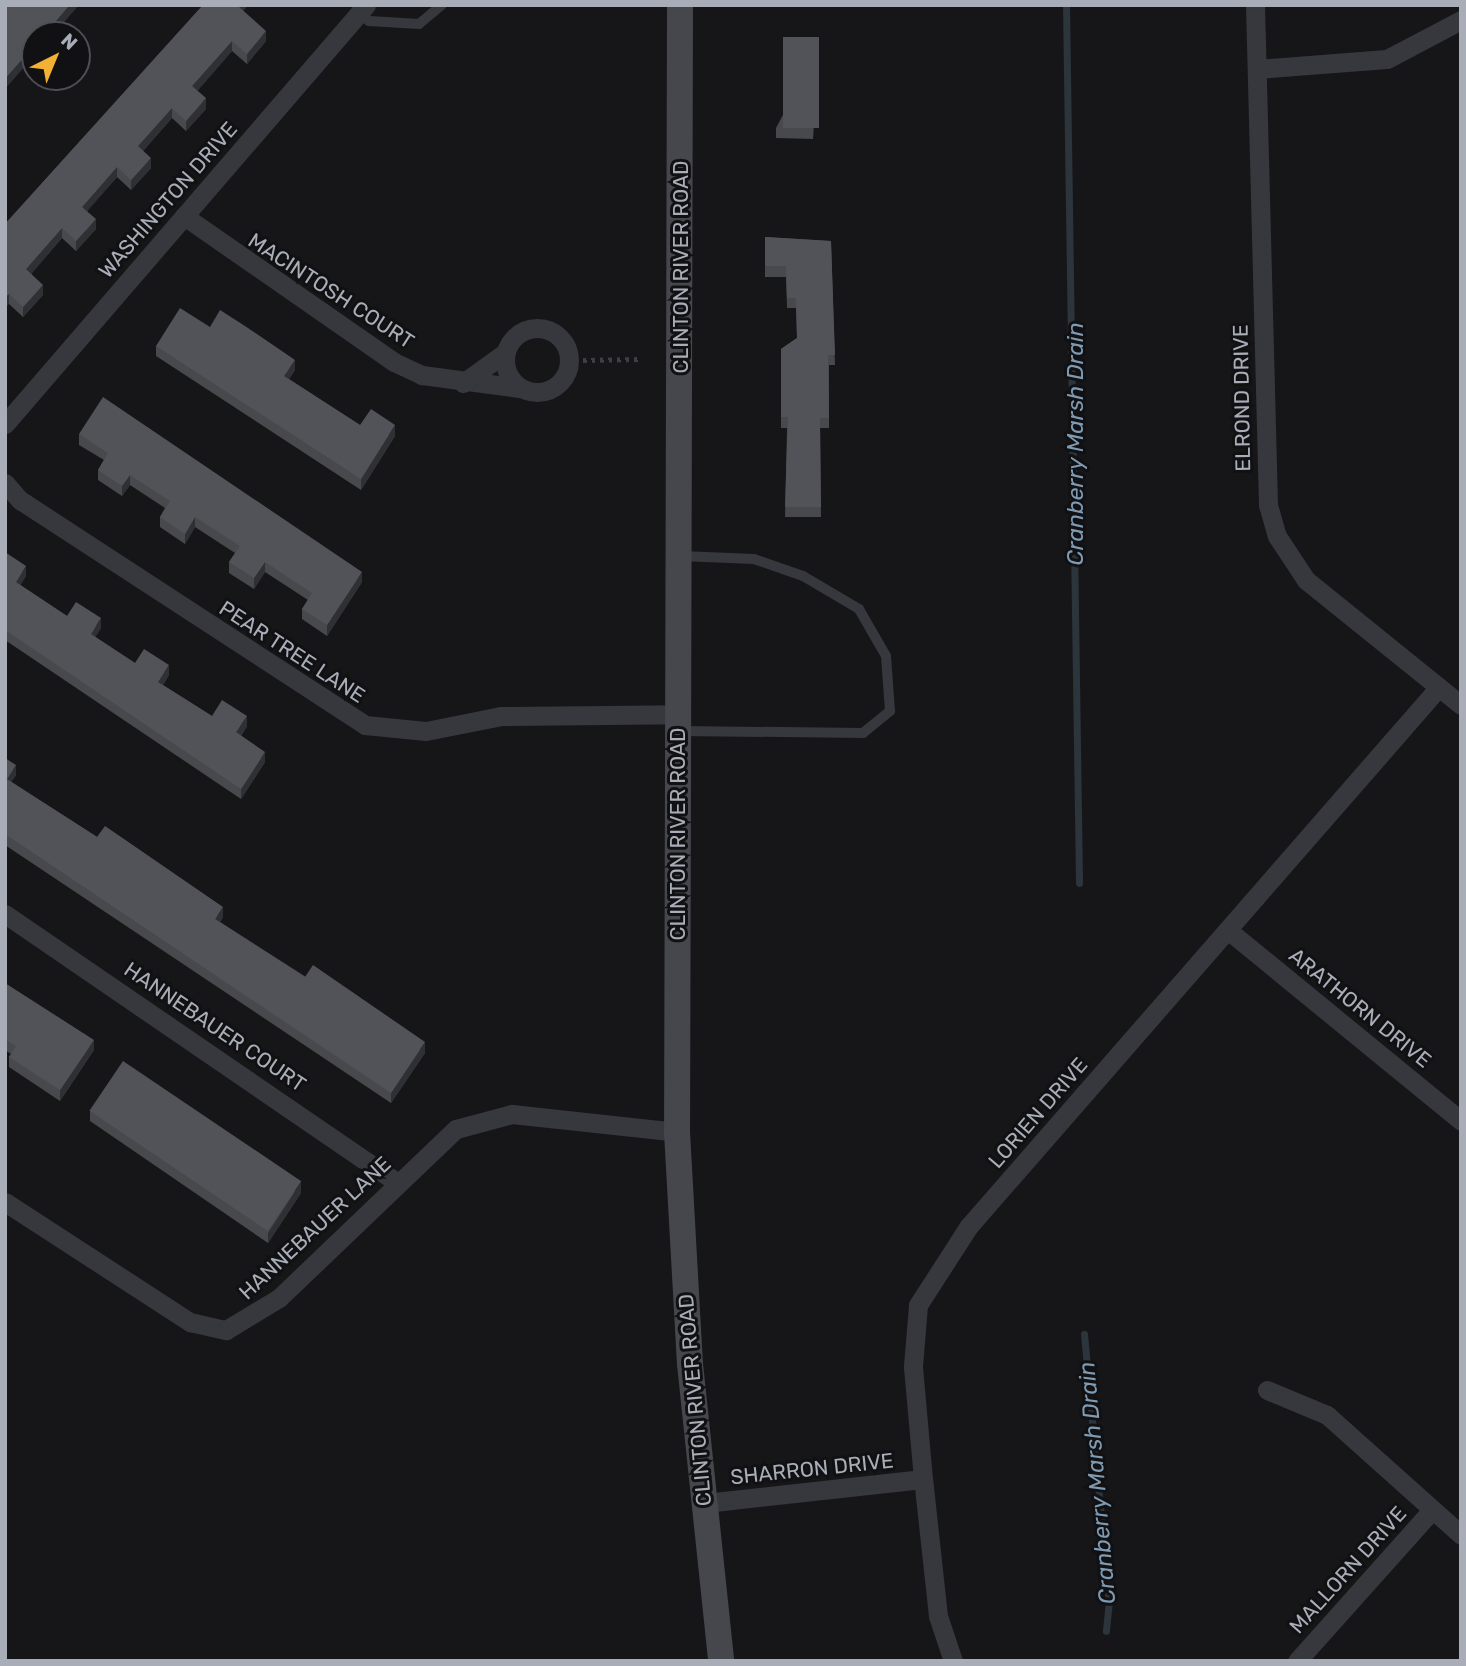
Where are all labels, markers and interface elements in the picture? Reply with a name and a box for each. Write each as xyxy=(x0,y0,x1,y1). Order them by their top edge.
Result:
north arrow xyxy=(21,21,91,91)
text: N xyxy=(56,29,82,55)
street label: WASHINGTON DRIVE xyxy=(93,117,243,283)
street label: CLINTON RIVER ROAD xyxy=(668,160,694,374)
street label: MACINTOSH COURT xyxy=(243,228,419,354)
water label: Cranberry Marsh Drain xyxy=(1061,322,1089,566)
street label: ELROND DRIVE xyxy=(1228,324,1256,472)
street label: PEAR TREE LANE xyxy=(214,595,370,709)
street label: CLINTON RIVER ROAD xyxy=(665,727,691,941)
street label: ARATHORN DRIVE xyxy=(1284,943,1436,1073)
street label: HANNEBAUER COURT xyxy=(119,957,311,1097)
street label: LORIEN DRIVE xyxy=(983,1053,1093,1173)
street label: HANNEBAUER LANE xyxy=(234,1151,396,1305)
street label: CLINTON RIVER ROAD xyxy=(673,1293,717,1507)
water label: Cranberry Marsh Drain xyxy=(1073,1360,1121,1606)
street label: SHARRON DRIVE xyxy=(729,1448,895,1490)
street label: MALLORN DRIVE xyxy=(1284,1501,1412,1639)

